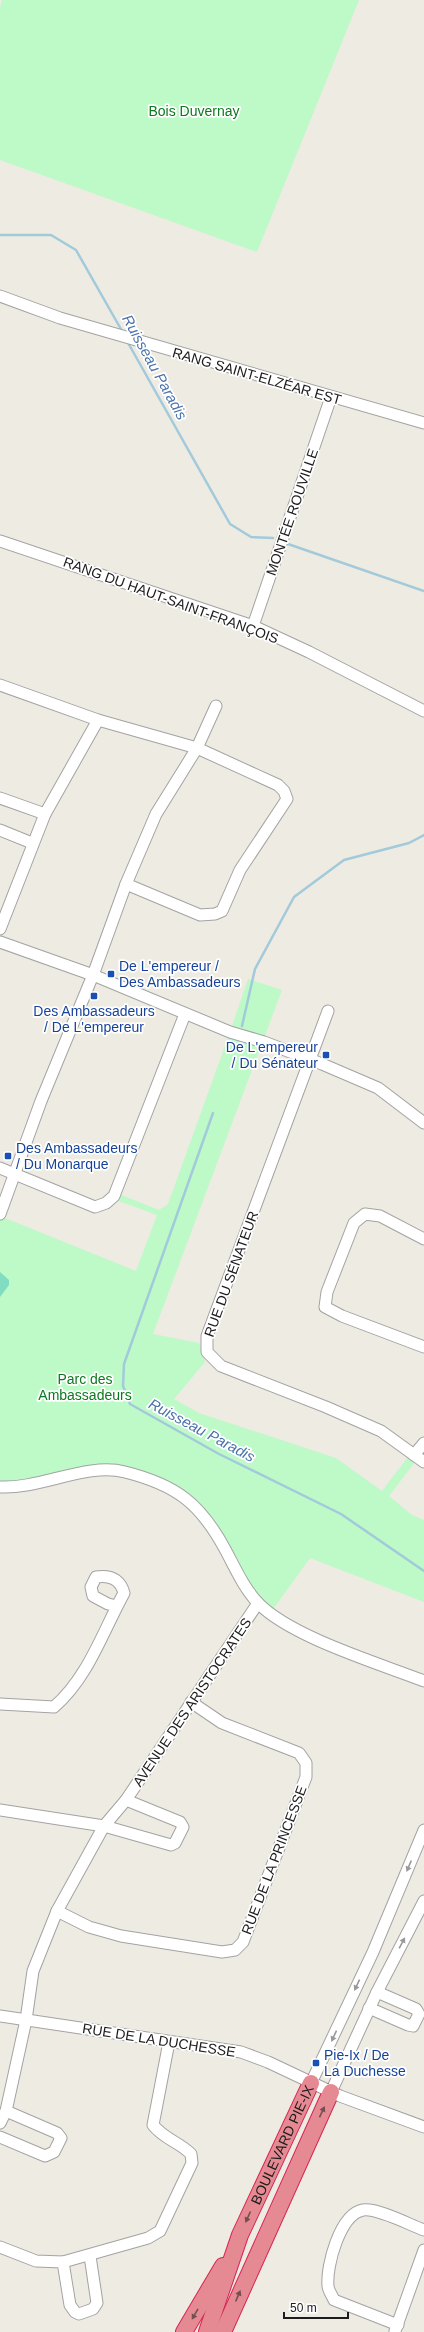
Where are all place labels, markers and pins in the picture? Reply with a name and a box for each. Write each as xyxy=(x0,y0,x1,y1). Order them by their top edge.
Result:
place label: De L'empereur / Des Ambassadeurs xyxy=(119,958,240,990)
marker: De L'empereur / Des Ambassadeurs xyxy=(106,969,116,979)
marker: Des Ambassadeurs / De L'empereur xyxy=(89,991,99,1001)
place label: Des Ambassadeurs / De L'empereur xyxy=(33,1003,155,1035)
place label: De L'empereur / Du Sénateur xyxy=(226,1039,318,1071)
marker: De L'empereur / Du Sénateur xyxy=(321,1050,331,1060)
place label: Des Ambassadeurs / Du Monarque xyxy=(16,1140,137,1172)
marker: Des Ambassadeurs / Du Monarque xyxy=(3,1151,13,1161)
place label: Pie-Ix / De La Duchesse xyxy=(324,2047,406,2079)
marker: Pie-Ix / De La Duchesse xyxy=(311,2058,321,2068)

